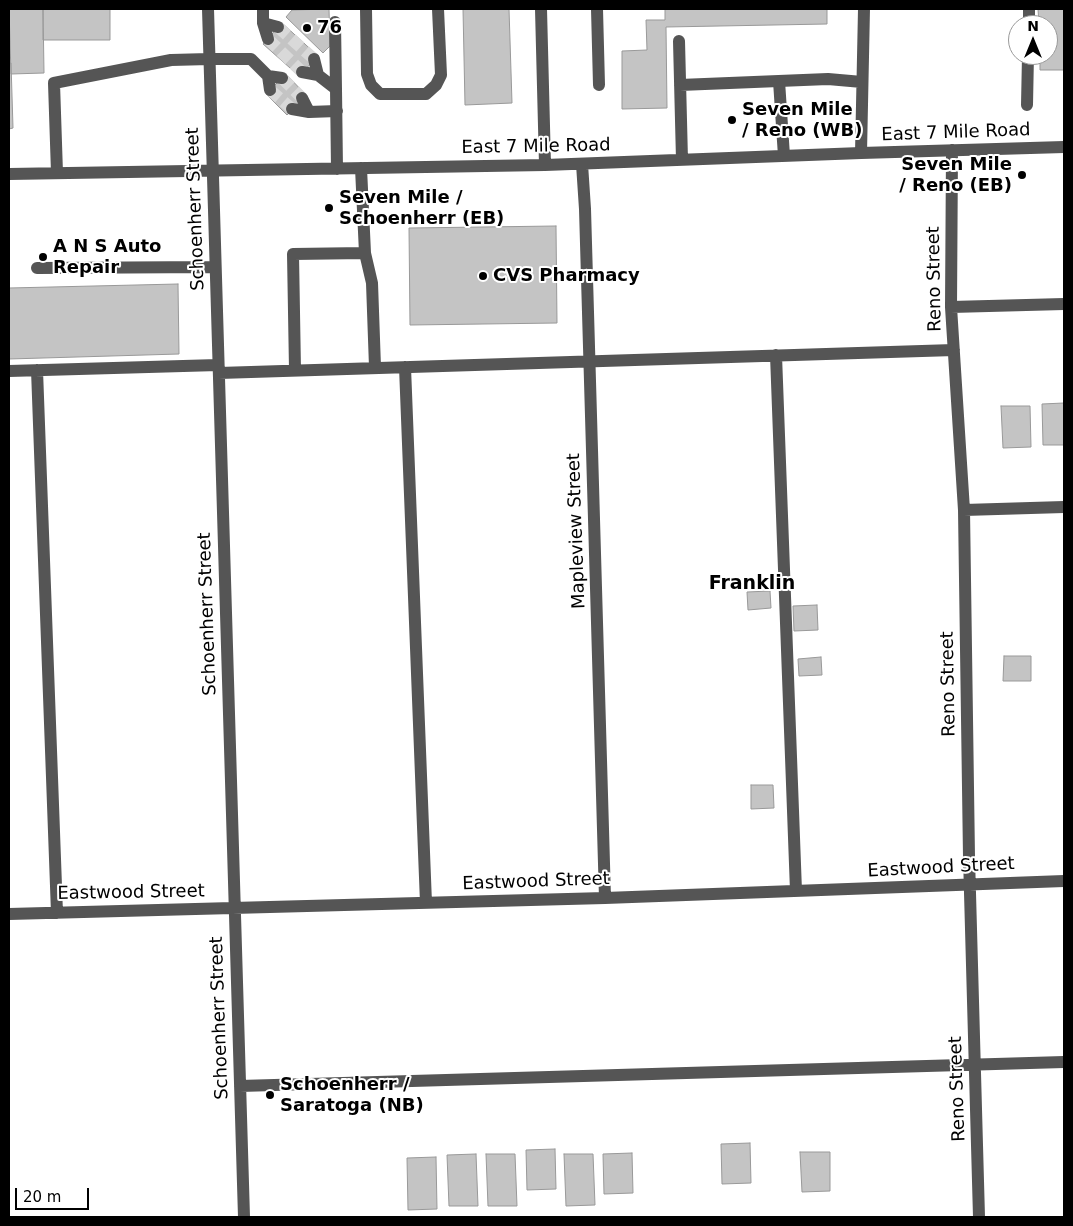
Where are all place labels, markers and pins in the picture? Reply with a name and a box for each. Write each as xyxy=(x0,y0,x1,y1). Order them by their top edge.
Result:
place label: 76 xyxy=(317,17,342,39)
marker: 76 xyxy=(301,22,313,34)
place label: Seven Mile / Reno (WB) xyxy=(742,99,862,142)
marker: Seven Mile / Reno (WB) xyxy=(726,114,738,126)
place label: Seven Mile / Reno (EB) xyxy=(899,154,1012,196)
marker: Seven Mile / Reno (EB) xyxy=(1016,169,1028,181)
place label: Seven Mile / Schoenherr (EB) xyxy=(339,187,504,230)
marker: Seven Mile / Schoenherr (EB) xyxy=(323,202,335,214)
place label: A N S Auto Repair xyxy=(53,236,161,278)
marker: A N S Auto Repair xyxy=(37,251,49,263)
place label: CVS Pharmacy xyxy=(493,265,640,287)
marker: CVS Pharmacy xyxy=(477,270,489,282)
place label: Schoenherr / Saratoga (NB) xyxy=(280,1074,424,1116)
marker: Schoenherr / Saratoga (NB) xyxy=(264,1089,276,1101)

